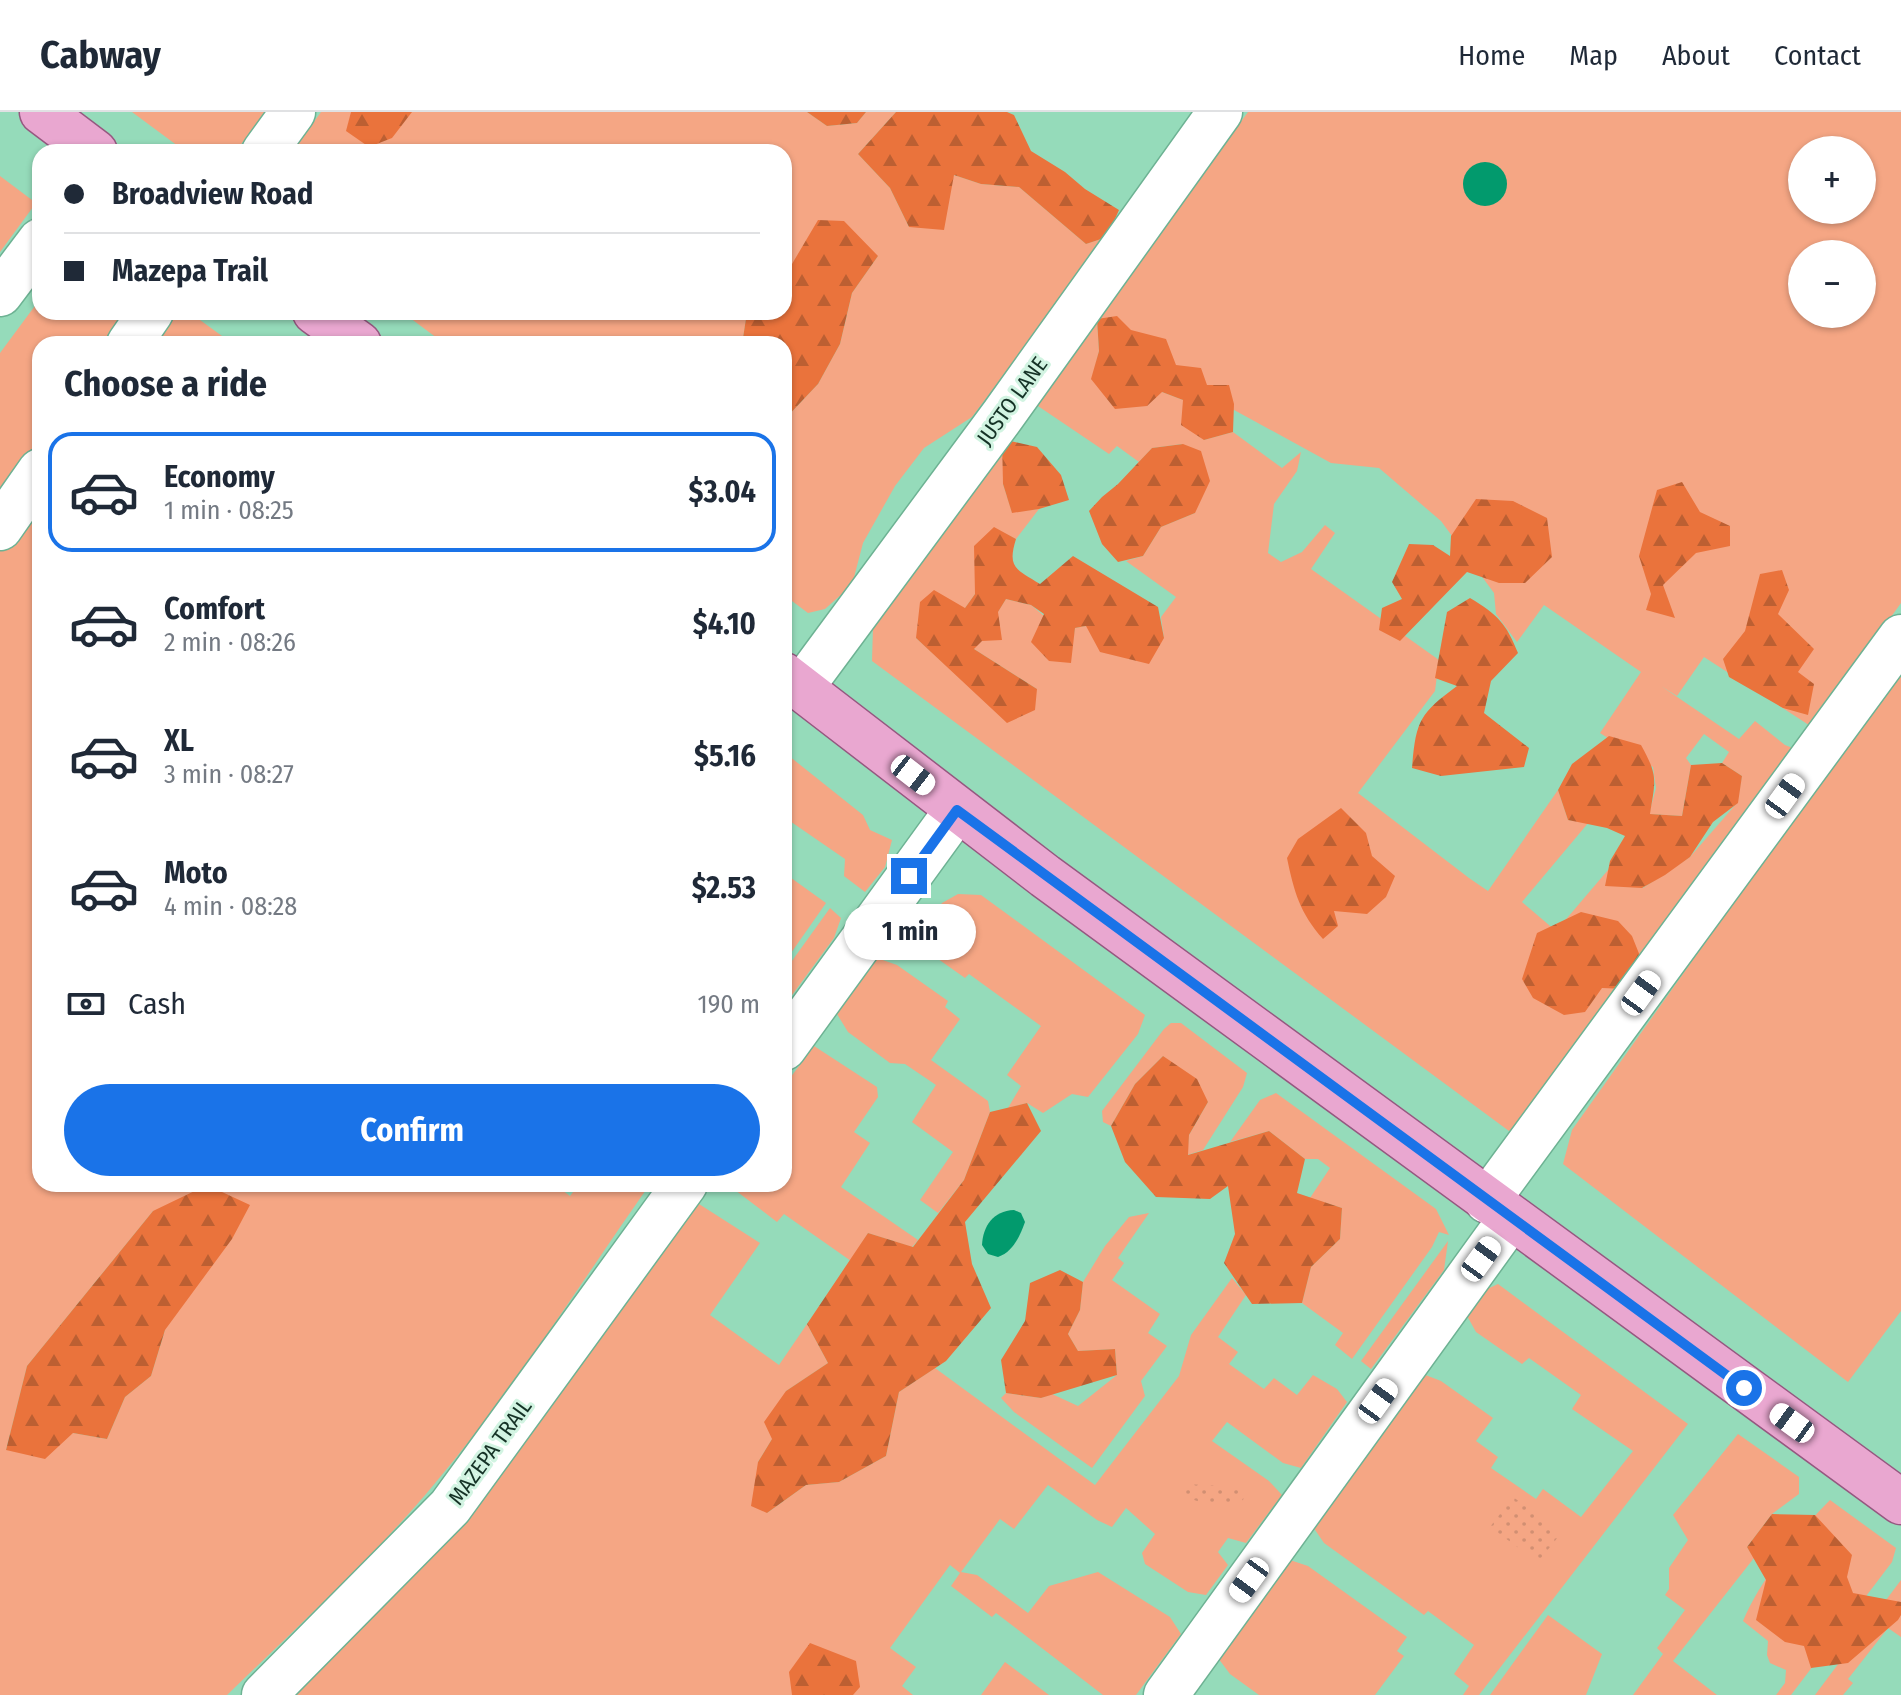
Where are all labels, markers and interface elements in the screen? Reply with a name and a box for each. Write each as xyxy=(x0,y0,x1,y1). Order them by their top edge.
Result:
text: Cabway xyxy=(40,32,161,78)
text: Home xyxy=(1458,39,1525,72)
text: Map xyxy=(1569,39,1618,72)
text: About xyxy=(1662,39,1730,72)
text: Contact xyxy=(1774,39,1861,72)
map controls xyxy=(1788,136,1876,328)
button: + xyxy=(1788,136,1876,224)
text: Broadview Road xyxy=(112,176,313,212)
button: − xyxy=(1788,240,1876,328)
text: Mazepa Trail xyxy=(112,253,268,289)
street label: JUSTO LANE xyxy=(971,352,1053,450)
text: Choose a ride xyxy=(64,362,267,406)
icon: car xyxy=(68,456,140,528)
text: Economy xyxy=(164,459,275,495)
text: $3.04 xyxy=(689,474,756,510)
text: 1 min · 08:25 xyxy=(164,495,294,526)
icon: car xyxy=(68,588,140,660)
text: Comfort xyxy=(164,591,265,627)
text: $4.10 xyxy=(693,606,756,642)
text: 2 min · 08:26 xyxy=(164,627,296,658)
icon: car xyxy=(68,720,140,792)
text: XL xyxy=(164,723,194,759)
text: $5.16 xyxy=(694,738,756,774)
car xyxy=(887,751,939,799)
text: 3 min · 08:27 xyxy=(164,759,294,790)
car xyxy=(1761,770,1809,822)
icon: car xyxy=(68,852,140,924)
text: Moto xyxy=(164,855,228,891)
route end xyxy=(891,858,927,894)
text: $2.53 xyxy=(692,870,756,906)
text: 4 min · 08:28 xyxy=(164,891,297,922)
callout: 1 min xyxy=(843,904,975,960)
text: 1 min xyxy=(882,916,938,947)
car xyxy=(1617,967,1665,1019)
icon: cash xyxy=(64,982,108,1026)
text: Cash xyxy=(128,986,186,1022)
text: 190 m xyxy=(698,989,760,1020)
button: Confirm xyxy=(64,1084,760,1176)
car xyxy=(1457,1233,1505,1285)
route start xyxy=(1726,1370,1762,1406)
car xyxy=(1354,1375,1402,1427)
street label: MAZEPA TRAIL xyxy=(443,1394,538,1510)
car xyxy=(1766,1399,1818,1447)
car xyxy=(1225,1554,1273,1606)

